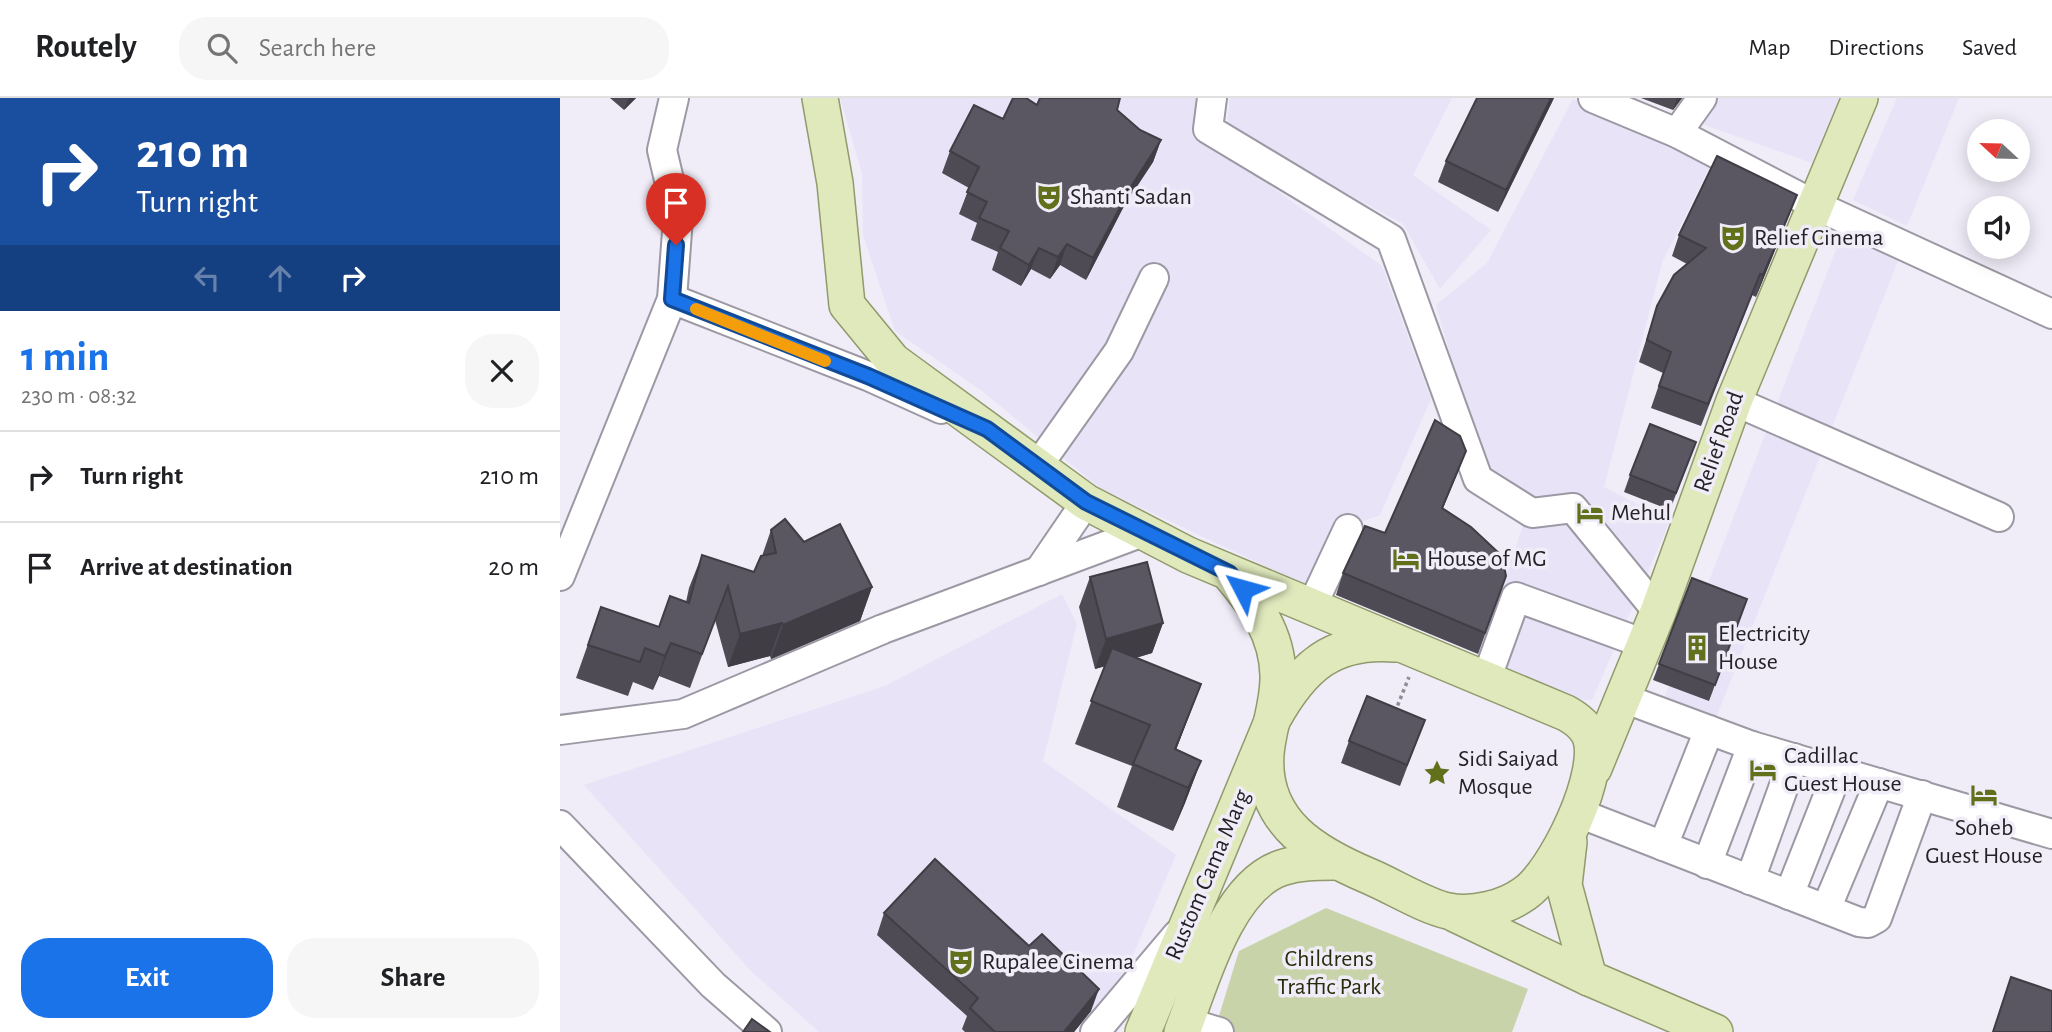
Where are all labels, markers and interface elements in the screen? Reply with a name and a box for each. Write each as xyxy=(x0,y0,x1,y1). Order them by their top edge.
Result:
search box xyxy=(179,17,669,80)
icon: search xyxy=(203,29,241,67)
text: Routely xyxy=(35,31,137,64)
text: Search here xyxy=(259,35,376,61)
text: Map xyxy=(1748,36,1790,60)
text: Directions xyxy=(1828,36,1924,60)
text: Saved xyxy=(1962,36,2017,60)
north arrow xyxy=(1967,119,2030,182)
map controls xyxy=(1967,119,2030,259)
icon: right xyxy=(21,126,112,217)
text: 210 m xyxy=(136,128,249,177)
pin xyxy=(646,173,706,245)
theatre icon: Shanti Sadan xyxy=(1034,182,1064,212)
icon: arrive xyxy=(657,184,695,222)
place label: Shanti Sadan xyxy=(1070,185,1192,209)
text: Turn right xyxy=(136,186,258,218)
button: sound xyxy=(1967,196,2030,259)
theatre icon: Relief Cinema xyxy=(1718,223,1748,253)
place label: Relief Cinema xyxy=(1754,226,1884,250)
icon: left xyxy=(188,259,226,297)
icon: ahead xyxy=(261,259,299,297)
icon: right xyxy=(334,259,372,297)
button: close xyxy=(465,334,539,408)
text: 1 min xyxy=(21,336,110,378)
text: 230 m · 08:32 xyxy=(21,385,136,408)
street label: Relief Road xyxy=(1690,388,1748,496)
icon: right xyxy=(21,458,59,496)
text: Turn right xyxy=(80,463,183,489)
text: 210 m xyxy=(479,463,539,489)
hotel icon: Mehul xyxy=(1575,498,1605,528)
place label: Mehul xyxy=(1611,501,1671,525)
hotel icon: House of MG xyxy=(1391,544,1421,574)
place label: House of MG xyxy=(1427,547,1547,571)
icon: arrive xyxy=(21,549,59,587)
position arrow xyxy=(1206,552,1280,626)
text: Arrive at destination xyxy=(80,554,293,580)
text: 20 m xyxy=(488,554,539,580)
place label: Electricity House xyxy=(1718,622,1810,674)
building icon: Electricity House xyxy=(1682,633,1712,663)
place label: Cadillac Guest House xyxy=(1784,744,1902,796)
place label: Sidi Saiyad Mosque xyxy=(1458,747,1558,799)
hotel icon: Cadillac Guest House xyxy=(1748,755,1778,785)
place icon: Sidi Saiyad Mosque xyxy=(1422,758,1452,788)
hotel icon: Soheb Guest House xyxy=(1969,780,1999,810)
street label: Rustom Cama Marg xyxy=(1161,786,1255,964)
place label: Soheb Guest House xyxy=(1925,816,2043,868)
button: Exit xyxy=(21,938,273,1018)
button: Share xyxy=(287,938,539,1018)
theatre icon: Rupalee Cinema xyxy=(946,947,976,977)
park label: Childrens Traffic Park xyxy=(1277,947,1381,999)
place label: Rupalee Cinema xyxy=(982,950,1134,974)

